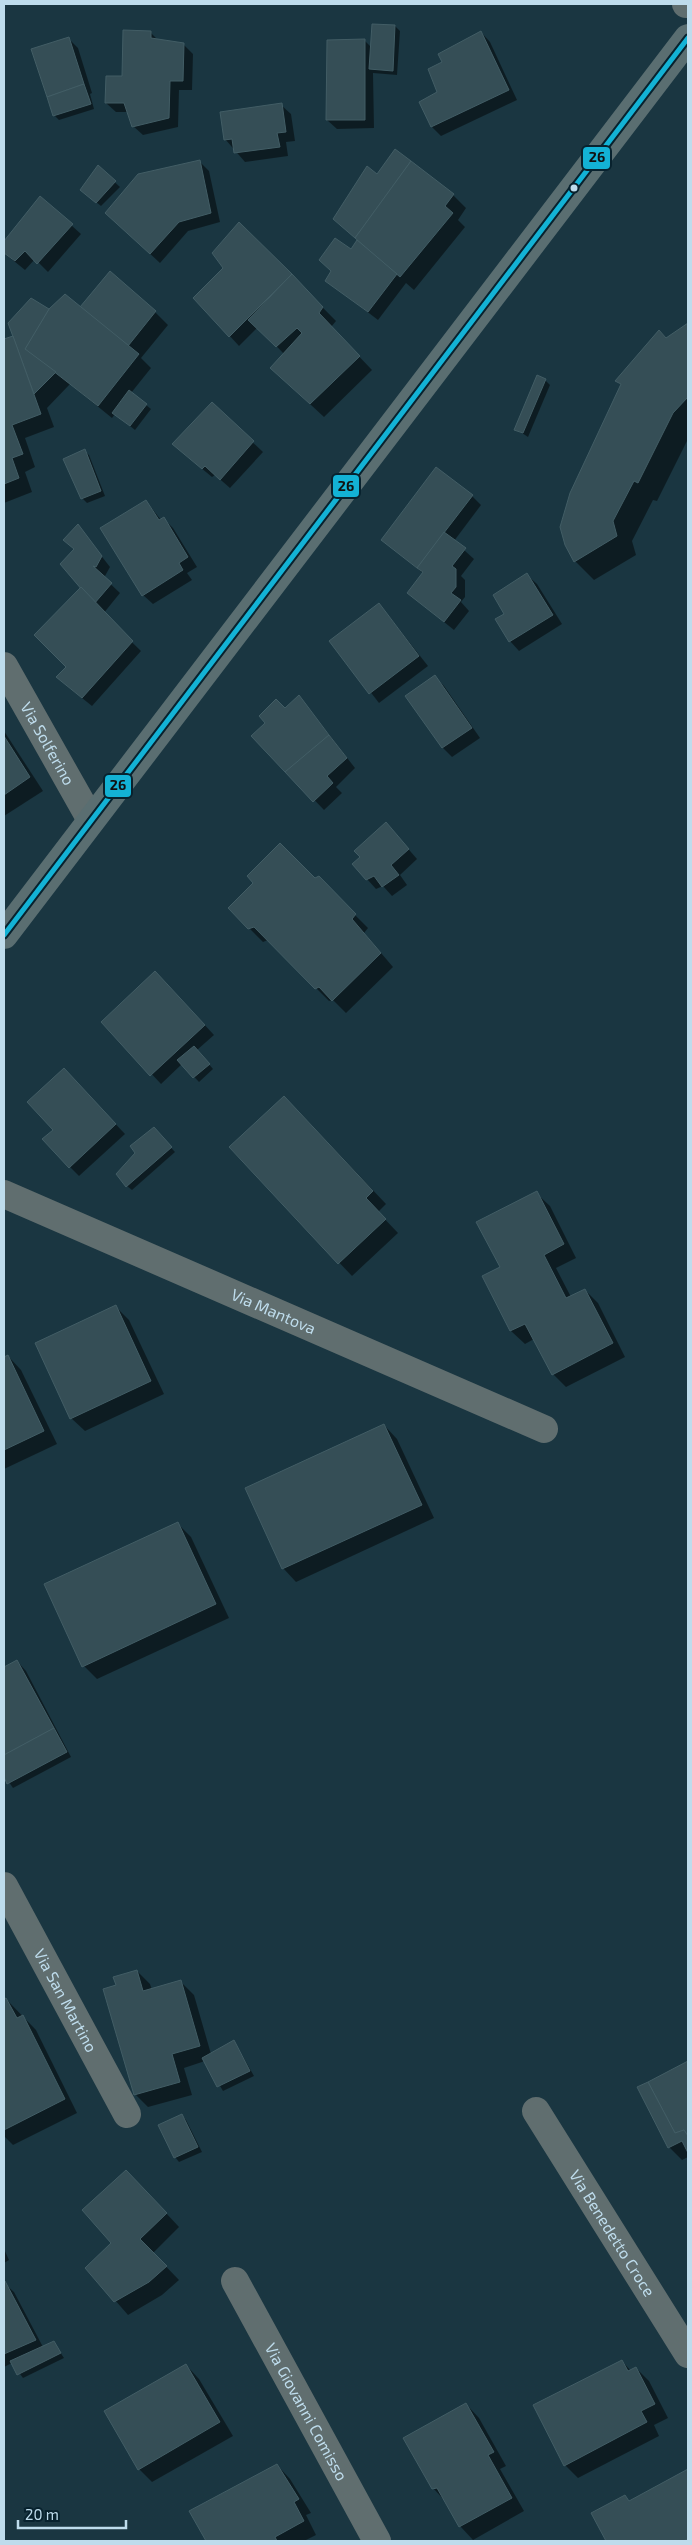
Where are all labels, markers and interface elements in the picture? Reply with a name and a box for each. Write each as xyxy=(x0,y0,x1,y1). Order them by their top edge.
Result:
line badge: 26 xyxy=(582,146,611,170)
text: 26 xyxy=(589,148,605,165)
unlabelled marker xyxy=(569,183,579,193)
line badge: 26 xyxy=(332,474,360,498)
text: 26 xyxy=(338,477,354,494)
street label: Via Solferino xyxy=(17,698,79,788)
line badge: 26 xyxy=(104,774,132,798)
text: 26 xyxy=(110,776,126,793)
street label: Via Mantova xyxy=(228,1284,319,1338)
street label: Via San Martino xyxy=(31,1945,102,2055)
street label: Via Benedetto Croce xyxy=(566,2166,660,2300)
street label: Via Giovanni Comisso xyxy=(262,2339,352,2484)
scale bar xyxy=(18,2498,125,2530)
text: 20 m xyxy=(25,2505,59,2523)

